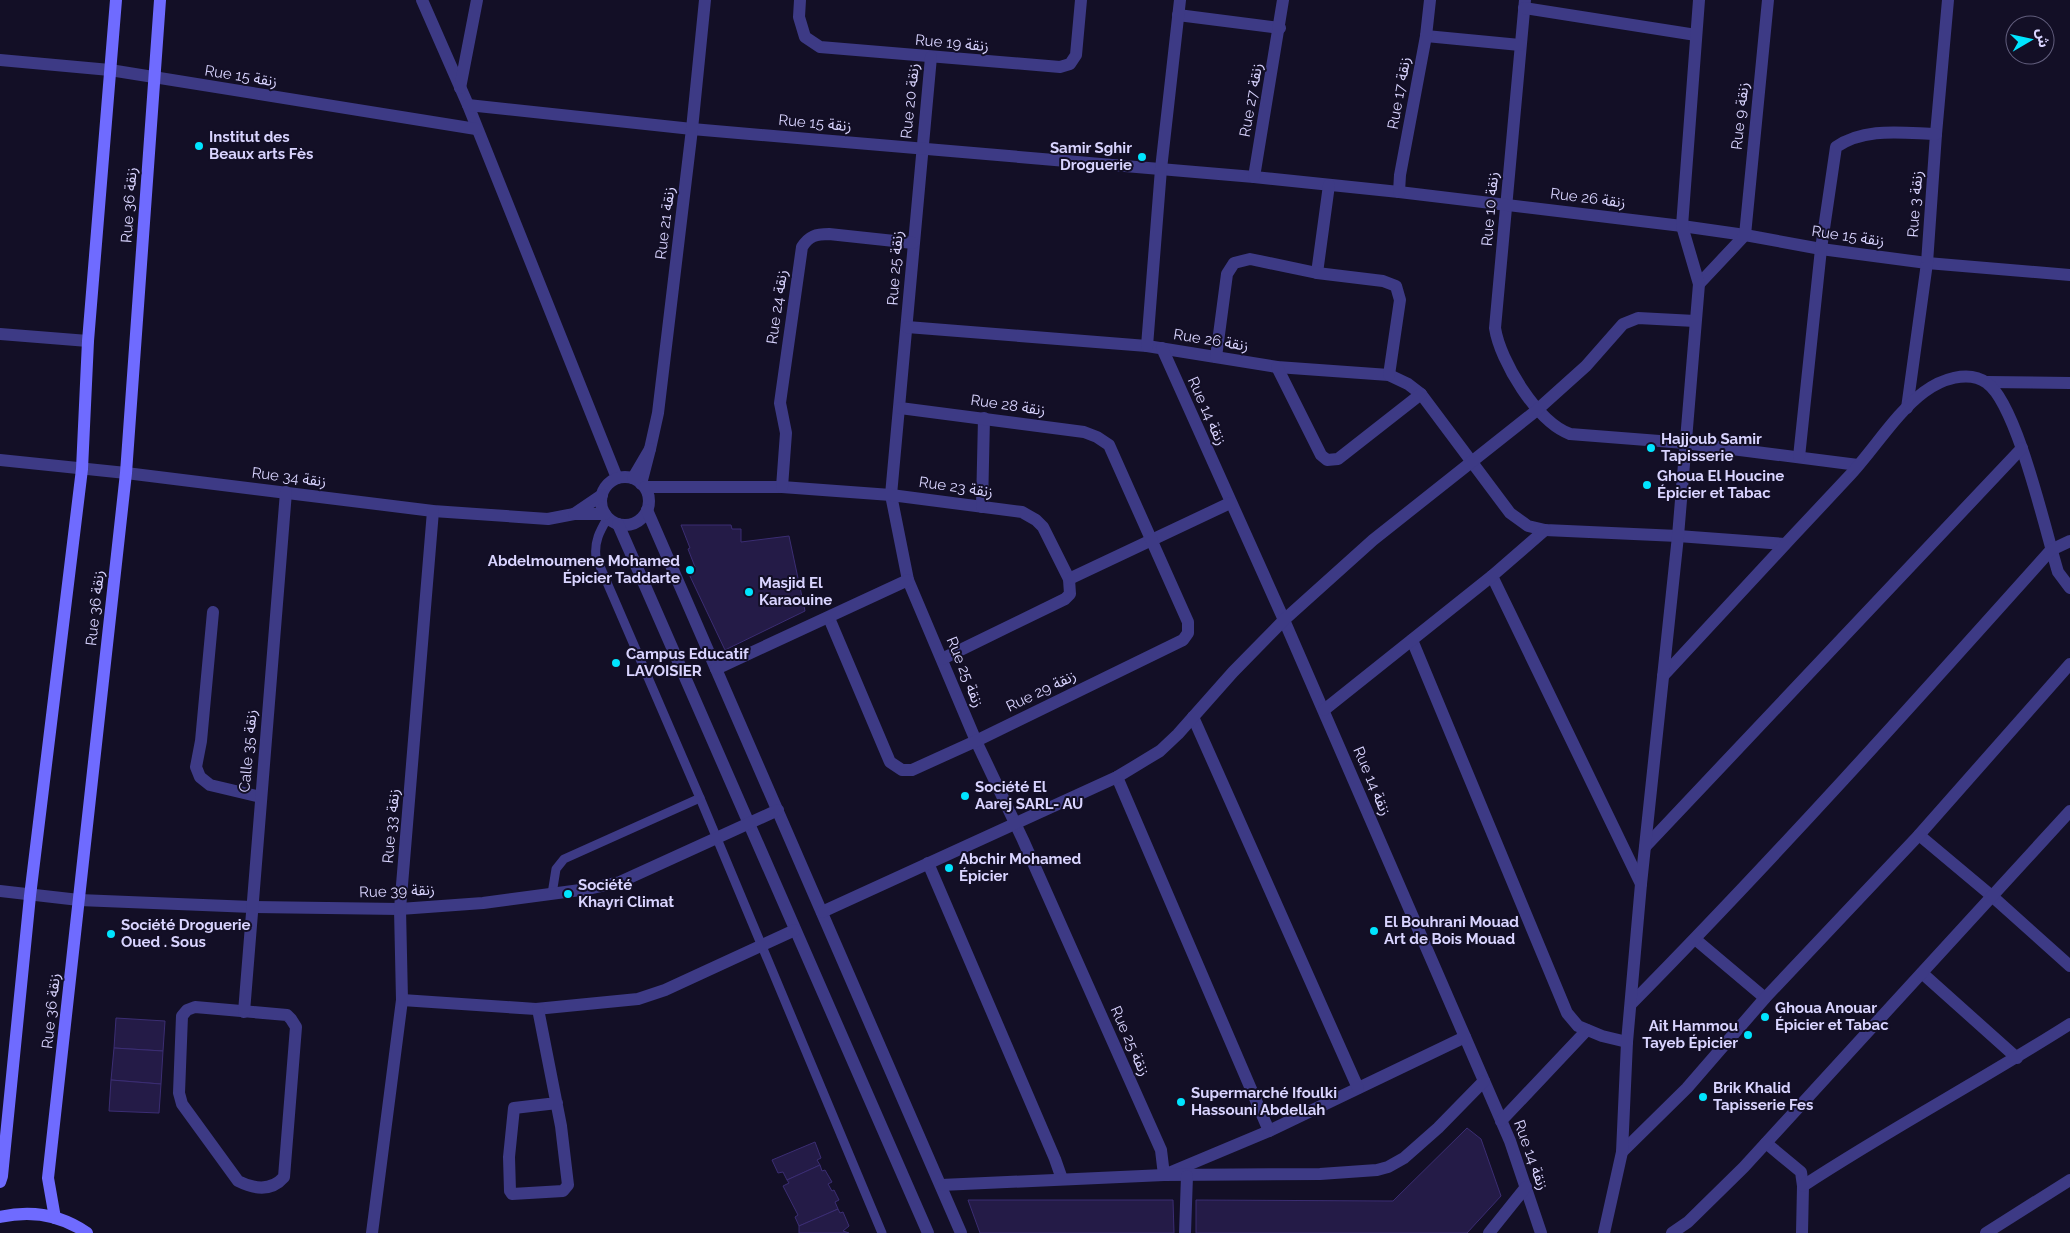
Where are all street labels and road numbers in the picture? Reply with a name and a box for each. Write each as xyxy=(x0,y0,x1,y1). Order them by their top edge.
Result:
street label: Rue 19 زنقة xyxy=(914,31,990,55)
street label: Rue 17 زنقة xyxy=(1384,55,1414,131)
street label: Rue 15 زنقة xyxy=(203,61,279,91)
street label: Rue 20 زنقة xyxy=(897,62,923,140)
street label: Rue 27 زنقة xyxy=(1236,62,1266,138)
street label: Rue 9 زنقة xyxy=(1728,81,1752,151)
street label: Rue 15 زنقة xyxy=(778,111,852,135)
street label: Rue 36 زنقة xyxy=(117,167,141,243)
street label: Rue 3 زنقة xyxy=(1904,170,1926,238)
street label: Rue 10 زنقة xyxy=(1478,171,1502,247)
street label: Rue 26 زنقة xyxy=(1549,184,1627,212)
street label: Rue 21 زنقة xyxy=(652,186,678,260)
street label: Rue 15 زنقة xyxy=(1810,222,1886,250)
street label: Rue 25 زنقة xyxy=(883,230,907,306)
street label: Rue 24 زنقة xyxy=(763,269,791,345)
street label: Rue 26 زنقة xyxy=(1172,325,1250,355)
street label: Rue 14 زنقة xyxy=(1184,374,1230,448)
street label: Rue 28 زنقة xyxy=(969,391,1047,419)
street label: Rue 34 زنقة xyxy=(251,463,327,491)
street label: Rue 23 زنقة xyxy=(918,473,994,501)
street label: Rue 36 زنقة xyxy=(82,569,108,647)
street label: Rue 25 زنقة xyxy=(943,634,987,710)
street label: Rue 29 زنقة xyxy=(1003,666,1079,716)
street label: Calle 35 زنقة xyxy=(235,709,261,793)
street label: Rue 14 زنقة xyxy=(1349,744,1395,818)
street label: Rue 33 زنقة xyxy=(379,788,403,864)
street label: Rue 39 زنقة xyxy=(359,881,435,901)
street label: Rue 36 زنقة xyxy=(38,972,64,1050)
street label: Rue 25 زنقة xyxy=(1107,1003,1153,1079)
street label: Rue 14 زنقة xyxy=(1510,1117,1552,1193)

